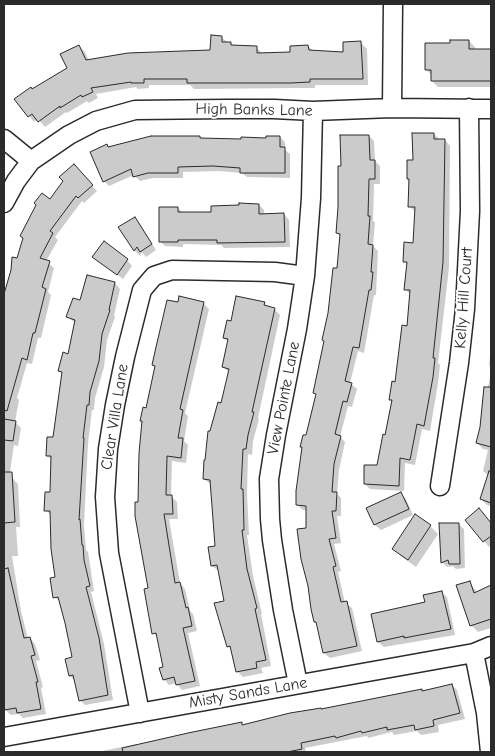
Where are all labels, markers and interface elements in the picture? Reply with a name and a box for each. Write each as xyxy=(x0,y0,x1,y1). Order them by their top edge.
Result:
street label: High Banks Lane xyxy=(195,99,313,121)
street label: Kelly Hill Court xyxy=(451,247,477,349)
street label: View Pointe Lane xyxy=(264,340,304,456)
street label: Clear Villa Lane xyxy=(97,363,133,471)
street label: Misty Sands Lane xyxy=(187,673,309,713)

